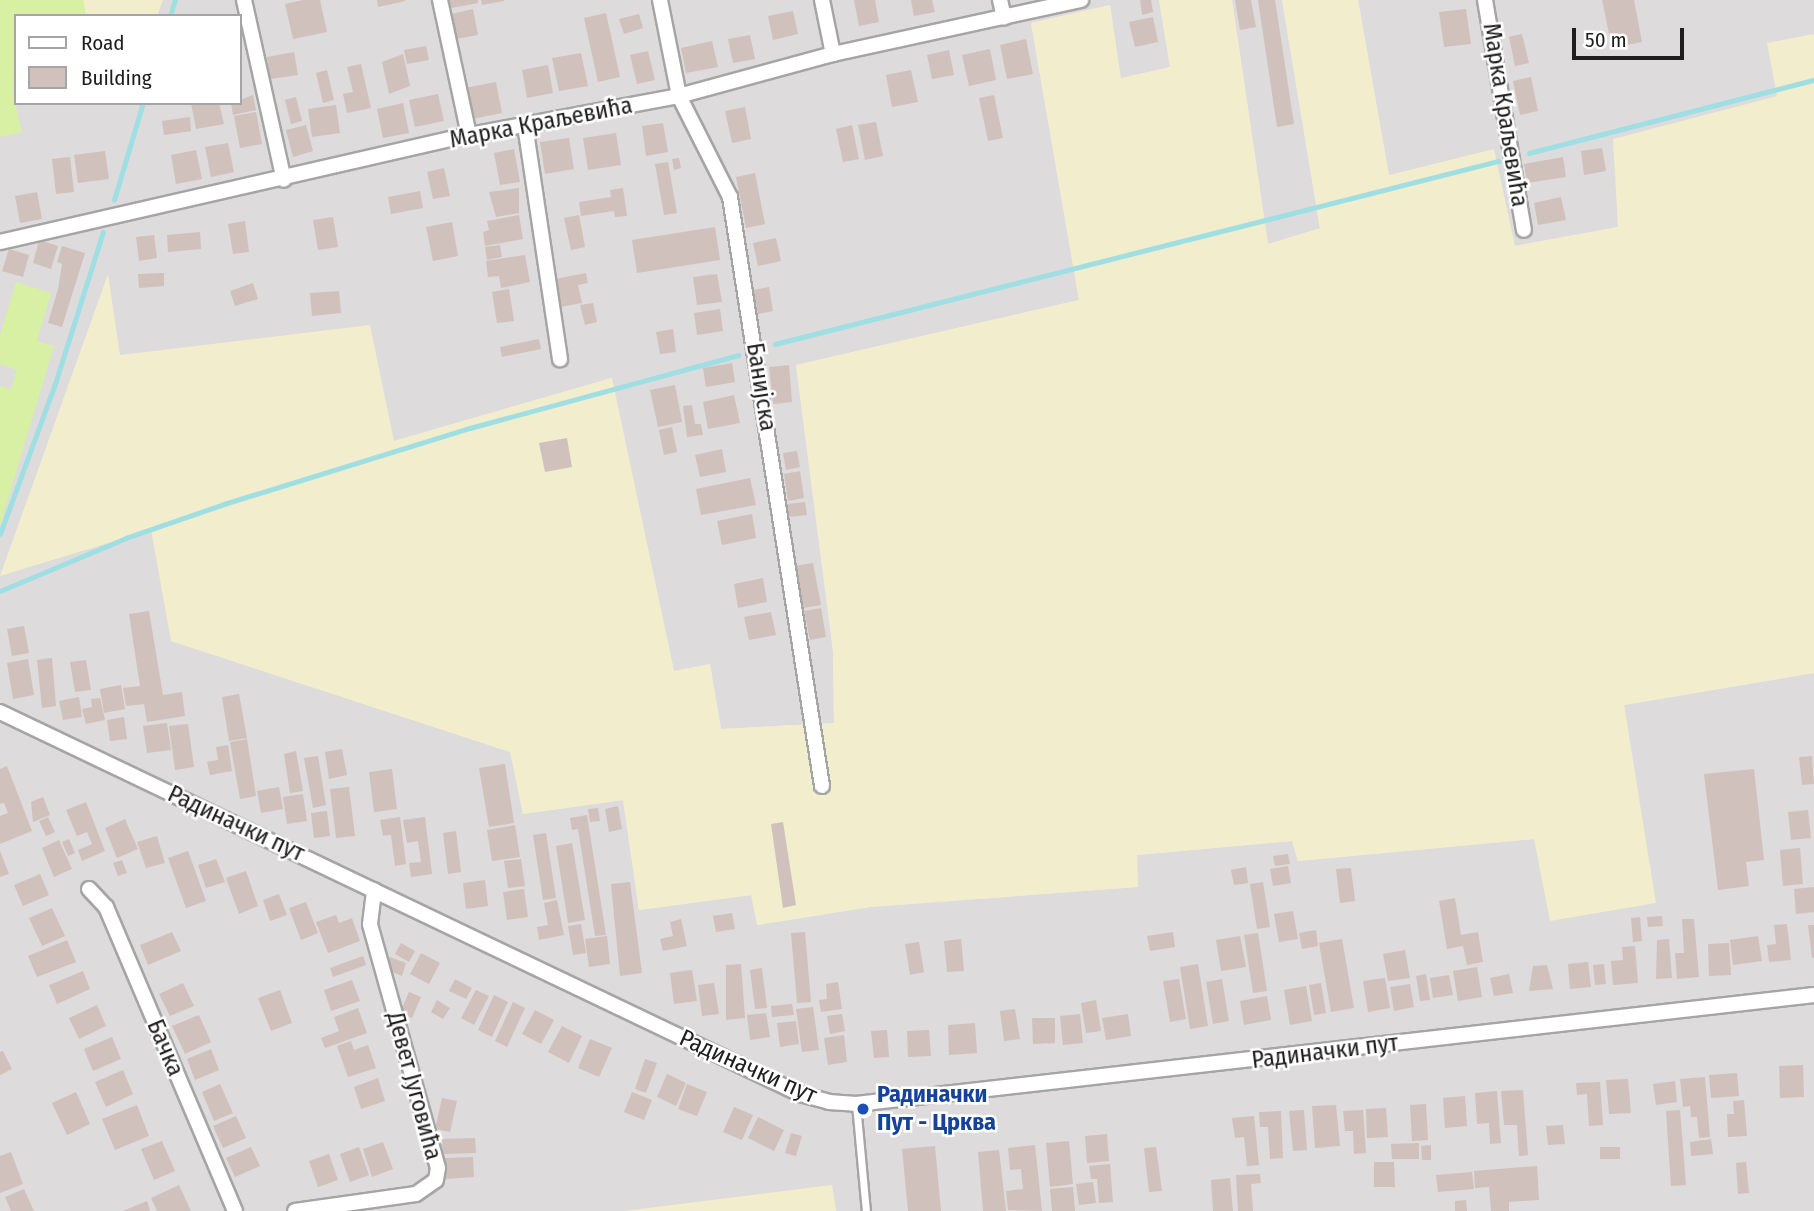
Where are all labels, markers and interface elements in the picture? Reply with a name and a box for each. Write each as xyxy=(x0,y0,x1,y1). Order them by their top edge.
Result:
legend xyxy=(14,14,242,105)
scale bar xyxy=(1576,14,1688,58)
street label: Марка Краљевића xyxy=(1476,21,1534,209)
text: 50 m xyxy=(1585,27,1627,53)
text: Road xyxy=(81,30,125,56)
text: Building xyxy=(81,65,152,91)
street label: Марка Краљевића xyxy=(447,91,635,155)
street label: Банијска xyxy=(740,341,782,433)
street label: Радиначки пут xyxy=(163,780,309,868)
street label: Девет Југовића xyxy=(380,1009,448,1163)
street label: Бачка xyxy=(140,1015,190,1081)
street label: Радиначки пут xyxy=(675,1024,821,1110)
street label: Радиначки пут xyxy=(1250,1029,1400,1075)
place label: Радиначки Пут - Црква xyxy=(877,1081,996,1137)
marker: Радиначки Пут - Црква xyxy=(855,1101,871,1117)

